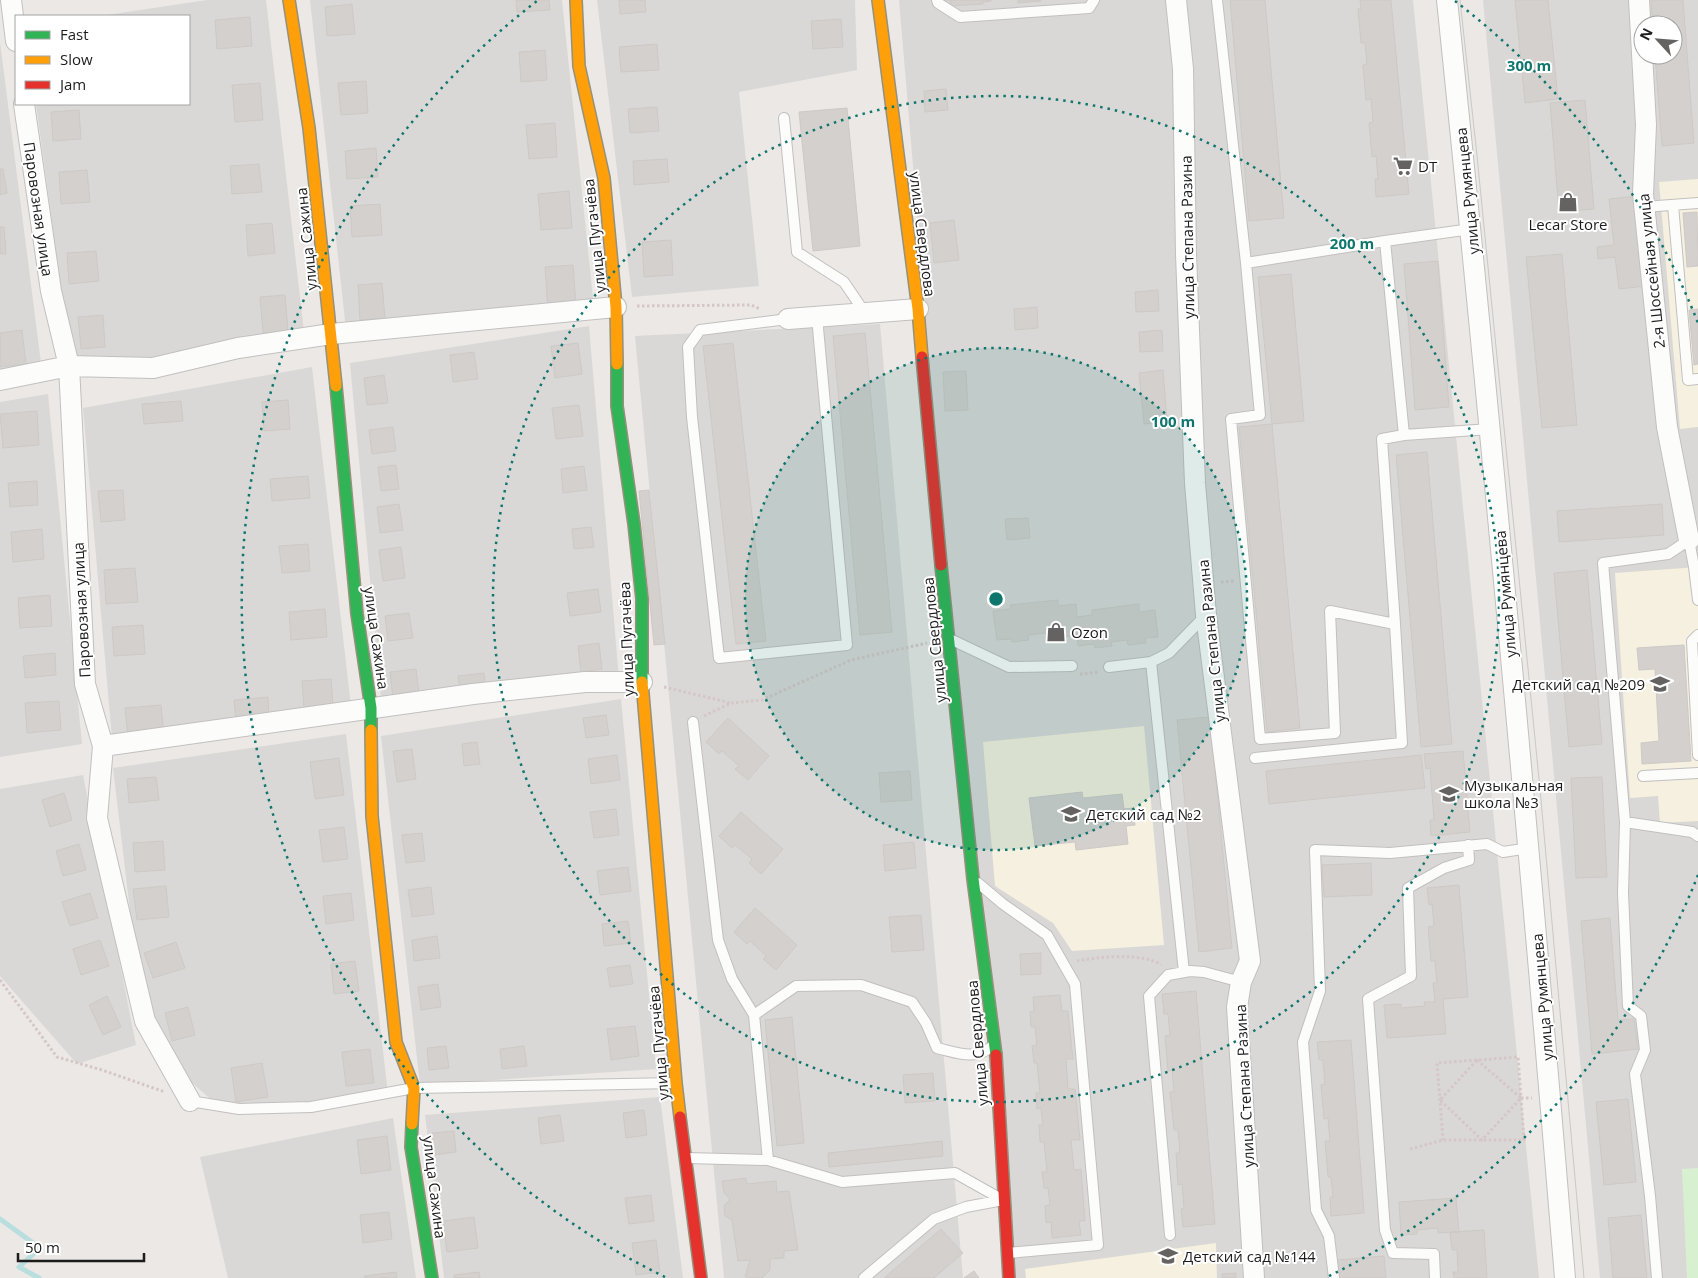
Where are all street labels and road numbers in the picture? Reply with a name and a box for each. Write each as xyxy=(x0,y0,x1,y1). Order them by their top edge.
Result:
street label: улица Румянцева xyxy=(1450,127,1484,255)
street label: Паровозная улица xyxy=(20,140,58,278)
street label: улица Степана Разина xyxy=(1176,155,1198,319)
street label: улица Свердлова xyxy=(905,170,941,298)
street label: улица Пугачёва xyxy=(578,178,610,294)
street label: улица Сажина xyxy=(291,187,321,291)
street label: 2-я Шоссейная улица xyxy=(1633,192,1669,350)
street label: улица Румянцева xyxy=(1489,530,1521,658)
street label: Паровозная улица xyxy=(67,542,95,678)
street label: улица Степана Разина xyxy=(1193,559,1229,723)
street label: улица Свердлова xyxy=(917,576,951,704)
street label: улица Пугачёва xyxy=(614,581,638,697)
street label: улица Сажина xyxy=(360,585,394,691)
street label: улица Румянцева xyxy=(1526,933,1558,1061)
street label: улица Свердлова xyxy=(962,979,992,1107)
street label: улица Пугачёва xyxy=(643,985,673,1101)
street label: улица Степана Разина xyxy=(1230,1004,1258,1168)
street label: улица Сажина xyxy=(419,1134,451,1240)

